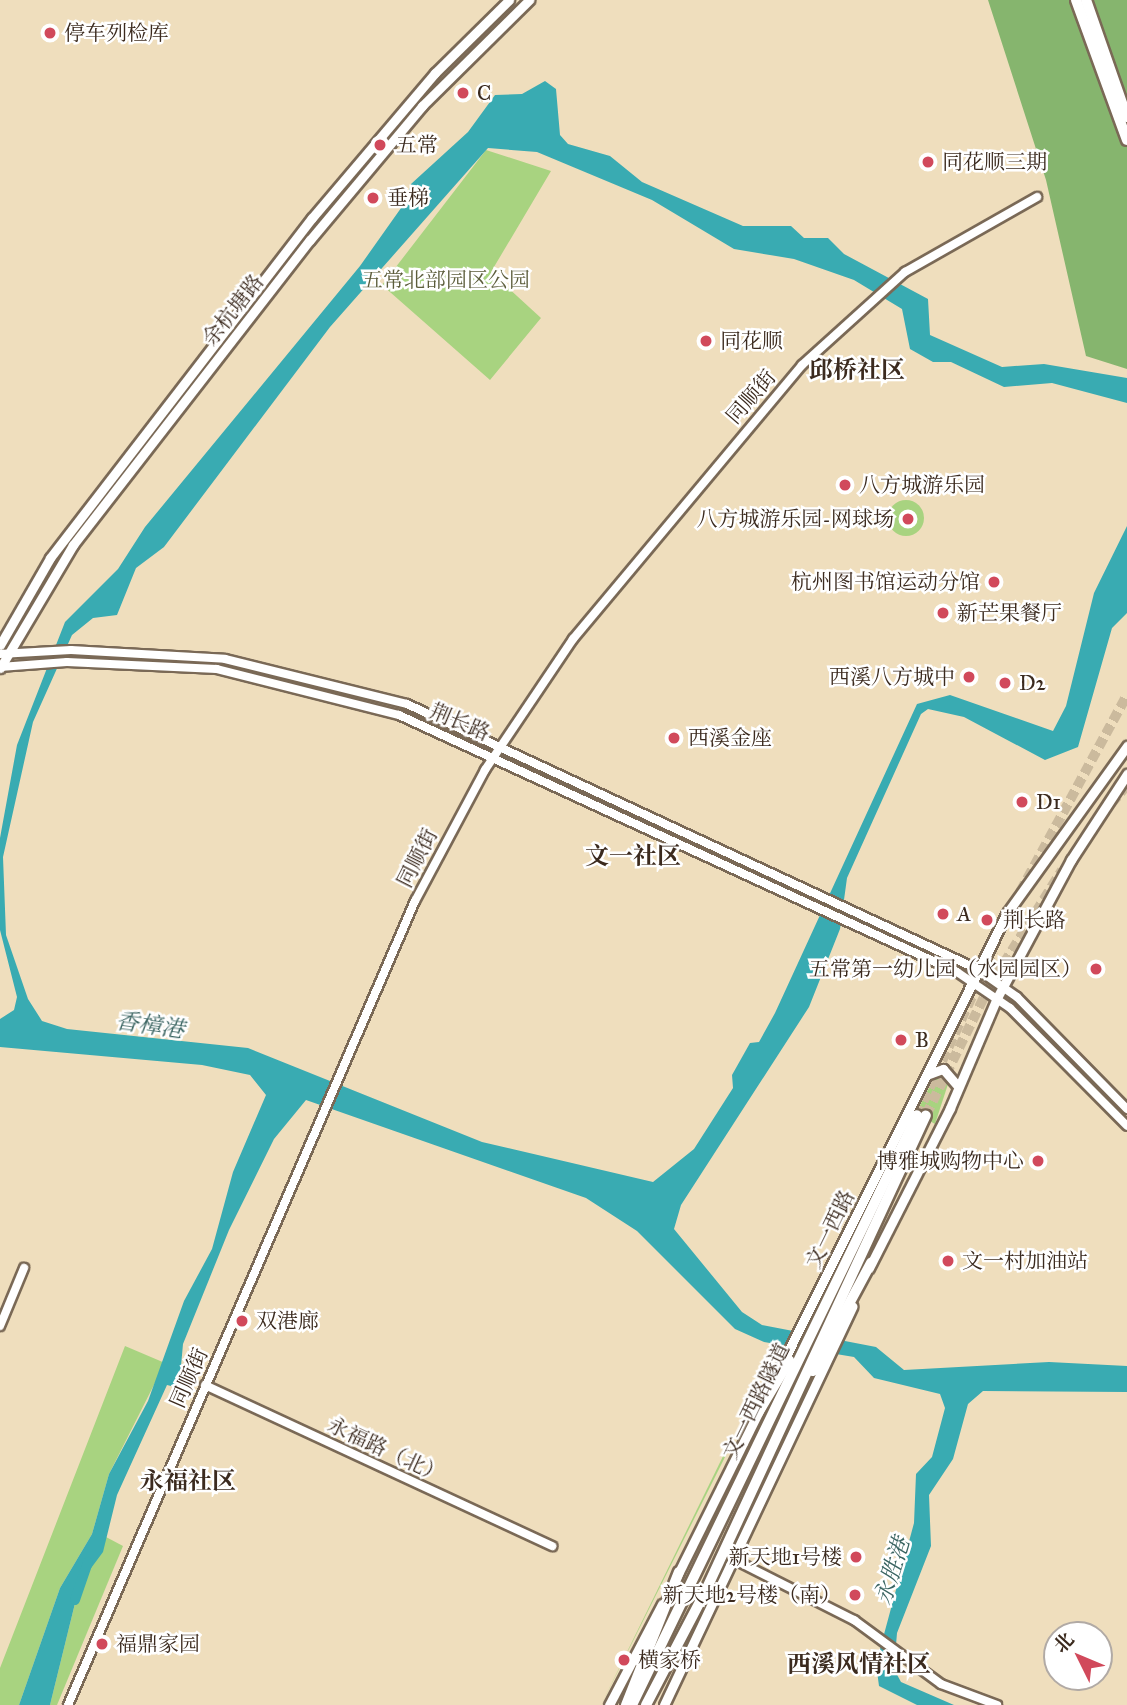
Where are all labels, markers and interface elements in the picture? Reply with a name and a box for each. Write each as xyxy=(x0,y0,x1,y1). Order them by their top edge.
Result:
place label: 停车列检库 xyxy=(64,20,169,46)
marker: 停车列检库 xyxy=(42,25,58,41)
place label: C xyxy=(477,80,491,106)
marker: C xyxy=(455,85,471,101)
place label: 五常 xyxy=(396,132,438,158)
marker: 五常 xyxy=(370,135,390,155)
place label: 同花顺三期 xyxy=(942,149,1047,175)
marker: 同花顺三期 xyxy=(920,154,936,170)
place label: 垂梯 xyxy=(387,185,429,211)
marker: 垂梯 xyxy=(365,190,381,206)
park label: 五常北部园区公园 xyxy=(362,267,530,293)
street label: 余杭塘路 xyxy=(197,269,269,351)
place label: 同花顺 xyxy=(720,328,783,354)
marker: 同花顺 xyxy=(698,333,714,349)
district label: 邱桥社区 xyxy=(809,357,905,385)
street label: 同顺街 xyxy=(721,365,781,429)
place label: 八方城游乐园 xyxy=(859,472,985,498)
marker: 八方城游乐园 xyxy=(837,477,853,493)
place label: 八方城游乐园-网球场 xyxy=(696,506,894,532)
marker: 八方城游乐园-网球场 xyxy=(900,511,916,527)
place label: 杭州图书馆运动分馆 xyxy=(791,569,980,595)
marker: 杭州图书馆运动分馆 xyxy=(986,574,1002,590)
place label: 新芒果餐厅 xyxy=(957,600,1062,626)
marker: 新芒果餐厅 xyxy=(935,605,951,621)
place label: 西溪八方城中 xyxy=(829,664,955,690)
marker: 西溪八方城中 xyxy=(961,669,977,685)
place label: D2 xyxy=(1019,670,1046,696)
marker: D2 xyxy=(997,675,1013,691)
street label: 荆长路 xyxy=(426,698,494,746)
place label: 西溪金座 xyxy=(688,725,772,751)
marker: 西溪金座 xyxy=(666,730,682,746)
place label: D1 xyxy=(1036,789,1061,815)
marker: D1 xyxy=(1014,794,1030,810)
street label: 同顺街 xyxy=(391,824,443,892)
district label: 文一社区 xyxy=(585,843,681,871)
place label: A xyxy=(957,901,971,927)
marker: A xyxy=(935,906,951,922)
place label: 荆长路 xyxy=(1003,907,1066,933)
marker: 荆长路 xyxy=(977,910,997,930)
place label: 五常第一幼儿园（水园园区） xyxy=(809,956,1082,982)
marker: 五常第一幼儿园（水园园区） xyxy=(1088,961,1104,977)
water label: 香樟港 xyxy=(114,1007,186,1043)
place label: B xyxy=(915,1027,929,1053)
marker: B xyxy=(893,1032,909,1048)
place label: 博雅城购物中心 xyxy=(877,1148,1024,1174)
marker: 博雅城购物中心 xyxy=(1030,1153,1046,1169)
street label: 文一西路 xyxy=(800,1186,860,1272)
place label: 文一村加油站 xyxy=(962,1248,1088,1274)
marker: 文一村加油站 xyxy=(940,1253,956,1269)
place label: 双港廊 xyxy=(256,1308,319,1334)
marker: 双港廊 xyxy=(234,1313,250,1329)
street label: 文一西路隧道 xyxy=(717,1339,795,1463)
street label: 同顺街 xyxy=(165,1344,213,1412)
street label: 永福路（北） xyxy=(324,1412,448,1488)
district label: 永福社区 xyxy=(140,1468,236,1496)
water label: 永胜港 xyxy=(869,1534,915,1608)
place label: 新天地1号楼 xyxy=(729,1544,842,1570)
marker: 新天地1号楼 xyxy=(848,1549,864,1565)
place label: 新天地2号楼（南） xyxy=(663,1582,841,1608)
marker: 新天地2号楼（南） xyxy=(847,1587,863,1603)
north arrow xyxy=(1043,1621,1113,1691)
text: 北 xyxy=(1049,1628,1079,1658)
place label: 福鼎家园 xyxy=(116,1631,200,1657)
marker: 福鼎家园 xyxy=(94,1636,110,1652)
place label: 横家桥 xyxy=(638,1647,701,1673)
district label: 西溪风情社区 xyxy=(787,1651,931,1679)
marker: 横家桥 xyxy=(616,1652,632,1668)

